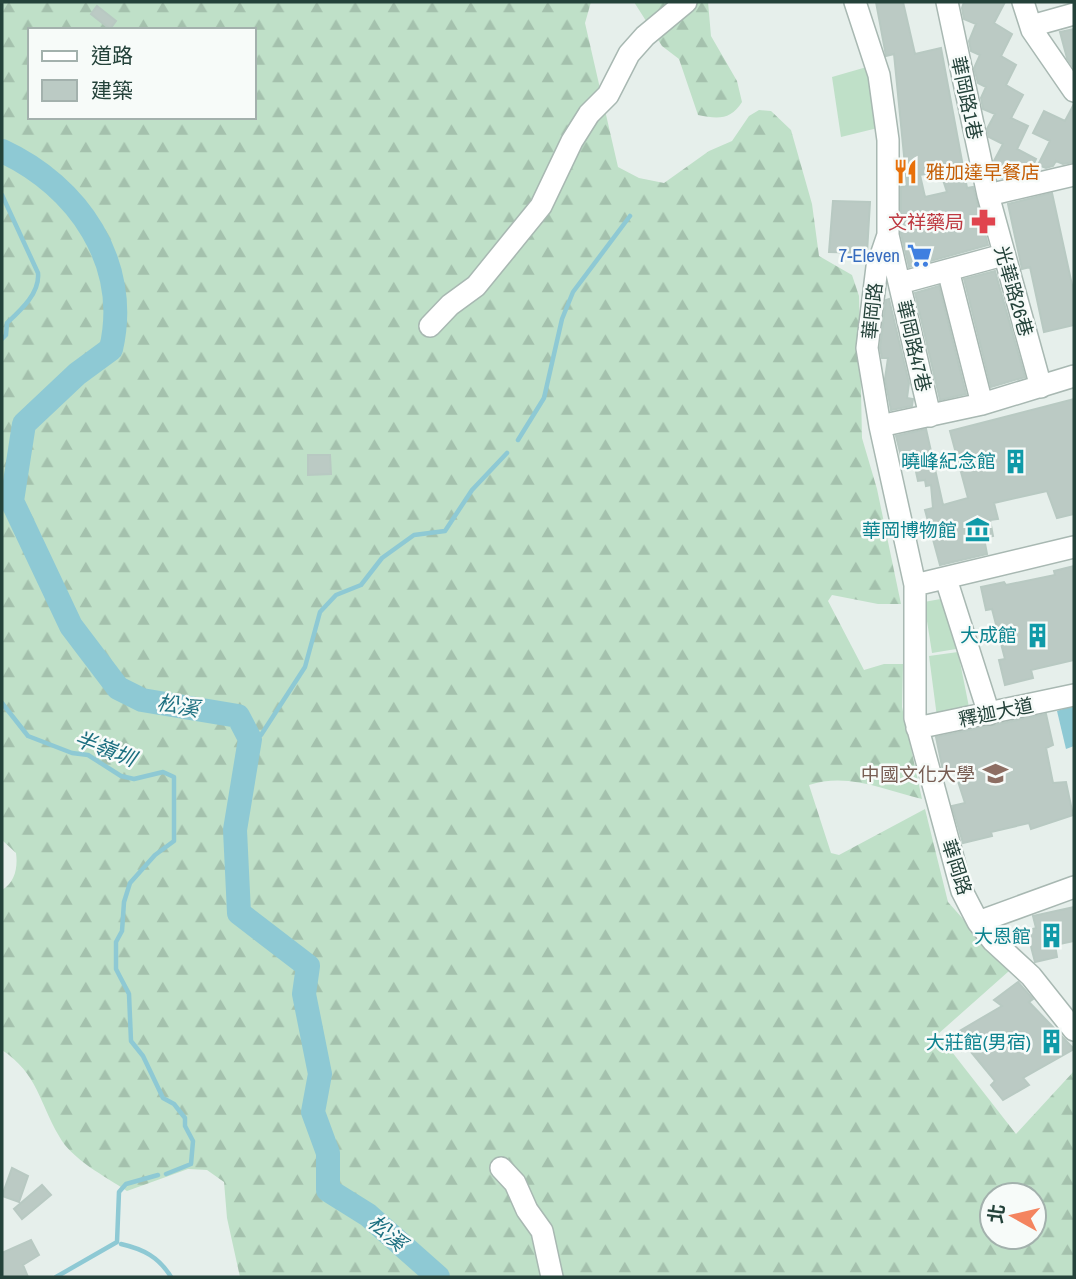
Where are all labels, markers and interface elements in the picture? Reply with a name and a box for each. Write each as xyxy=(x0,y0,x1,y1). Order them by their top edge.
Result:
legend xyxy=(28,28,256,119)
text: 道路 xyxy=(91,41,133,70)
street label: 華岡路1巷 xyxy=(945,54,989,142)
text: 建築 xyxy=(91,76,133,105)
restaurant icon: 雅加達早餐店 xyxy=(892,158,920,186)
place label: 雅加達早餐店 xyxy=(926,159,1040,185)
pharmacy icon: 文祥藥局 xyxy=(970,208,998,236)
place label: 文祥藥局 xyxy=(888,209,964,235)
supermarket icon: 7-Eleven xyxy=(906,241,934,269)
place label: 7-Eleven xyxy=(839,242,900,268)
street label: 光華路26巷 xyxy=(989,243,1039,339)
street label: 華岡路 xyxy=(856,281,888,341)
street label: 華岡路47巷 xyxy=(891,298,937,394)
building icon: 曉峰紀念館 xyxy=(1002,447,1030,475)
place label: 曉峰紀念館 xyxy=(901,448,996,474)
museum icon: 華岡博物館 xyxy=(963,516,991,544)
place label: 華岡博物館 xyxy=(862,517,957,543)
building icon: 大成館 xyxy=(1023,621,1051,649)
place label: 大成館 xyxy=(960,622,1017,648)
water label: 松溪 xyxy=(155,688,204,724)
street label: 釋迦大道 xyxy=(956,691,1036,733)
water label: 半嶺圳 xyxy=(71,724,143,774)
school or university icon: 中國文化大學 xyxy=(981,760,1009,788)
place label: 中國文化大學 xyxy=(861,761,975,787)
street label: 華岡路 xyxy=(936,836,978,898)
building icon: 大恩館 xyxy=(1037,922,1065,950)
place label: 大恩館 xyxy=(974,923,1031,949)
building icon: 大莊館(男宿) xyxy=(1037,1028,1065,1056)
place label: 大莊館(男宿) xyxy=(926,1029,1031,1055)
north arrow xyxy=(978,1181,1048,1251)
text: 北 xyxy=(982,1202,1010,1225)
water label: 松溪 xyxy=(362,1208,415,1259)

